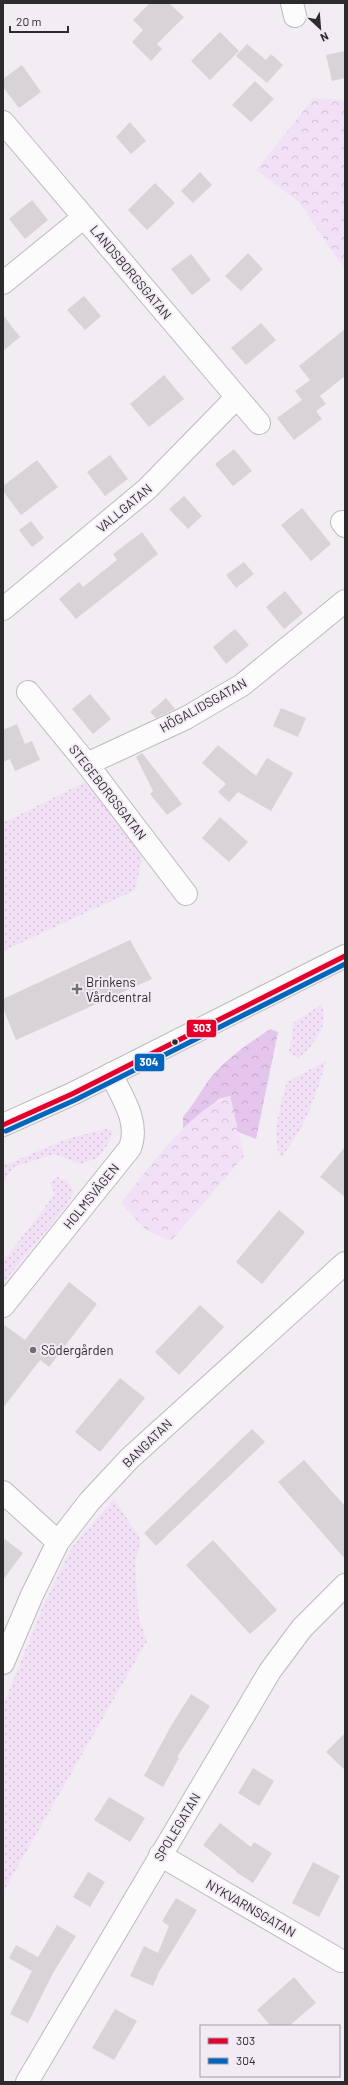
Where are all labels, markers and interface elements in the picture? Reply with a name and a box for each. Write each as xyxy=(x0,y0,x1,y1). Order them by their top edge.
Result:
scale bar xyxy=(10,8,68,34)
north arrow xyxy=(300,8,340,48)
text: 20 m xyxy=(16,14,42,28)
text: N xyxy=(318,30,331,45)
street label: LANDSBORGSGATAN xyxy=(87,222,175,322)
street label: VALLGATAN xyxy=(93,480,155,536)
street label: HÖGALIDSGATAN xyxy=(157,674,249,736)
street label: STEGEBORGSGATAN xyxy=(66,741,150,843)
place label: Brinkens Vårdcentral xyxy=(86,974,151,1005)
marker: Brinkens Vårdcentral xyxy=(71,983,83,995)
line badge: 303 xyxy=(186,1019,217,1038)
text: 303 xyxy=(193,1021,211,1034)
unlabelled marker xyxy=(170,1037,180,1047)
line badge: 304 xyxy=(134,1053,165,1072)
text: 304 xyxy=(140,1055,159,1068)
street label: HOLMSVÄGEN xyxy=(60,1160,122,1232)
place label: Södergården xyxy=(41,1342,113,1358)
marker: Södergården xyxy=(28,1345,38,1355)
street label: BANGATAN xyxy=(119,1415,175,1471)
street label: SPOLEGATAN xyxy=(150,1790,204,1864)
street label: NYKVARNSGATAN xyxy=(203,1876,299,1940)
legend xyxy=(200,2025,340,2077)
text: 303 xyxy=(236,2033,255,2047)
text: 304 xyxy=(236,2053,256,2067)

